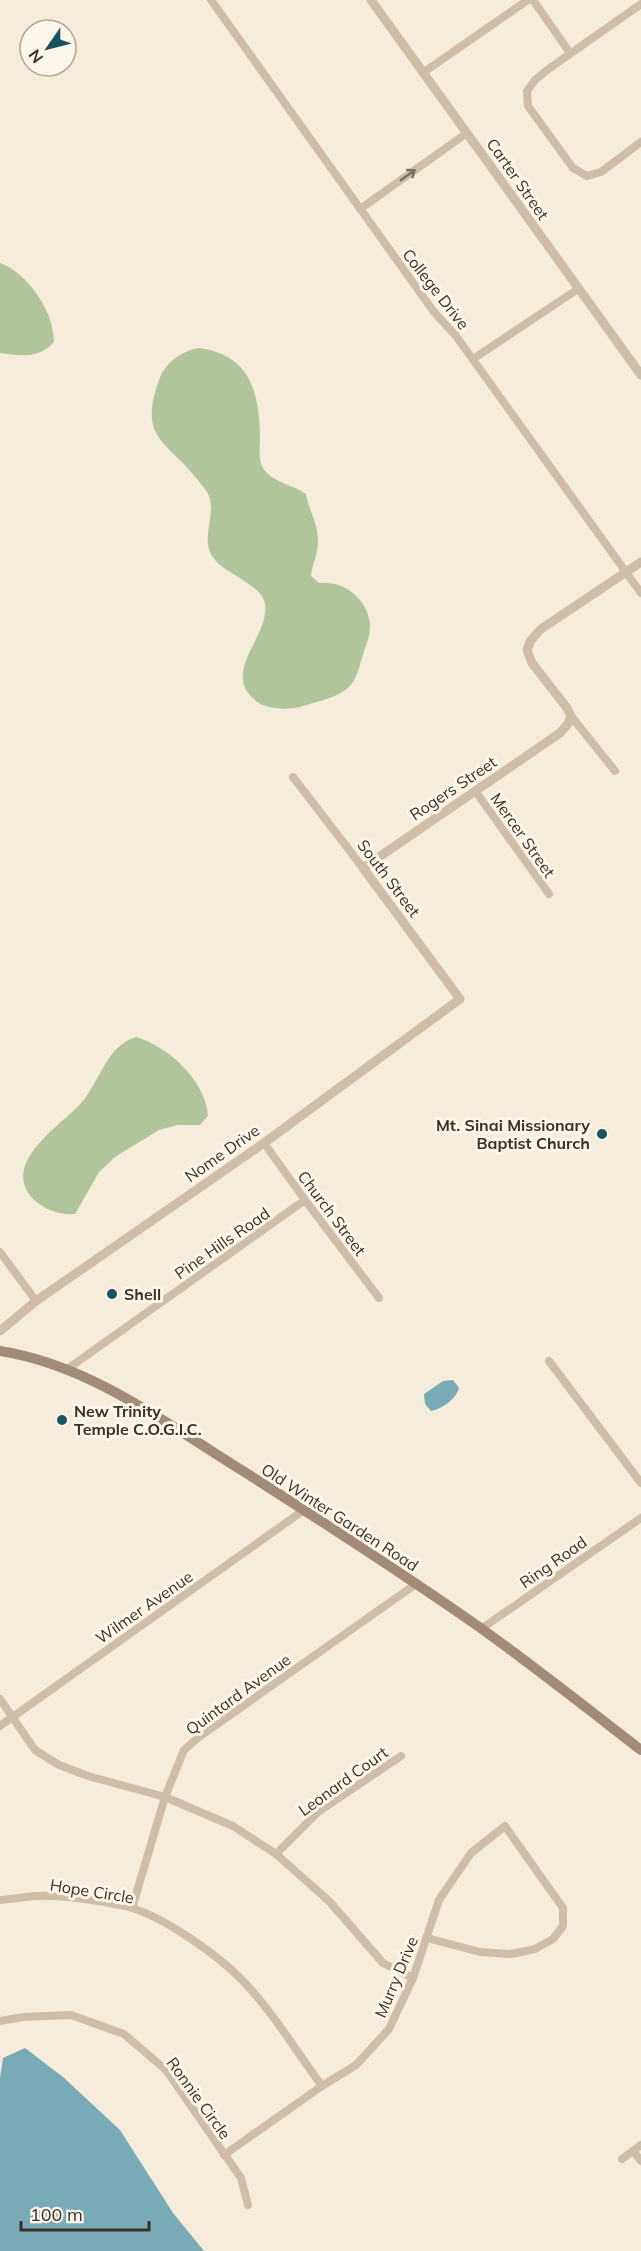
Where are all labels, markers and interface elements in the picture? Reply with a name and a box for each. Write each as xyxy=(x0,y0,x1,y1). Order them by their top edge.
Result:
north arrow xyxy=(18,18,78,78)
text: N xyxy=(24,46,47,67)
street label: Carter Street xyxy=(483,134,554,224)
one-way arrow xyxy=(399,169,416,181)
street label: College Drive xyxy=(398,245,474,333)
street label: Rogers Street xyxy=(406,751,501,824)
street label: Mercer Street xyxy=(486,789,560,882)
street label: South Street xyxy=(353,835,425,921)
place label: Mt. Sinai Missionary Baptist Church xyxy=(436,1115,590,1153)
street label: Nome Drive xyxy=(181,1120,263,1186)
marker: Mt. Sinai Missionary Baptist Church xyxy=(595,1127,609,1141)
street label: Church Street xyxy=(294,1167,371,1260)
street label: Pine Hills Road xyxy=(171,1203,273,1283)
place label: Shell xyxy=(124,1284,161,1304)
marker: Shell xyxy=(105,1287,119,1301)
place label: New Trinity Temple C.O.G.I.C. xyxy=(74,1401,202,1439)
marker: New Trinity Temple C.O.G.I.C. xyxy=(55,1413,69,1427)
street label: Old Winter Garden Road xyxy=(258,1459,422,1575)
street label: Ring Road xyxy=(516,1532,590,1592)
street label: Wilmer Avenue xyxy=(92,1566,196,1648)
street label: Quintard Avenue xyxy=(181,1649,295,1739)
street label: Leonard Court xyxy=(294,1742,392,1820)
street label: Hope Circle xyxy=(49,1874,135,1908)
street label: Murry Drive xyxy=(370,1933,422,2021)
street label: Ronnie Circle xyxy=(163,2053,235,2143)
scale bar xyxy=(21,2194,148,2232)
text: 100 m xyxy=(30,2203,83,2226)

